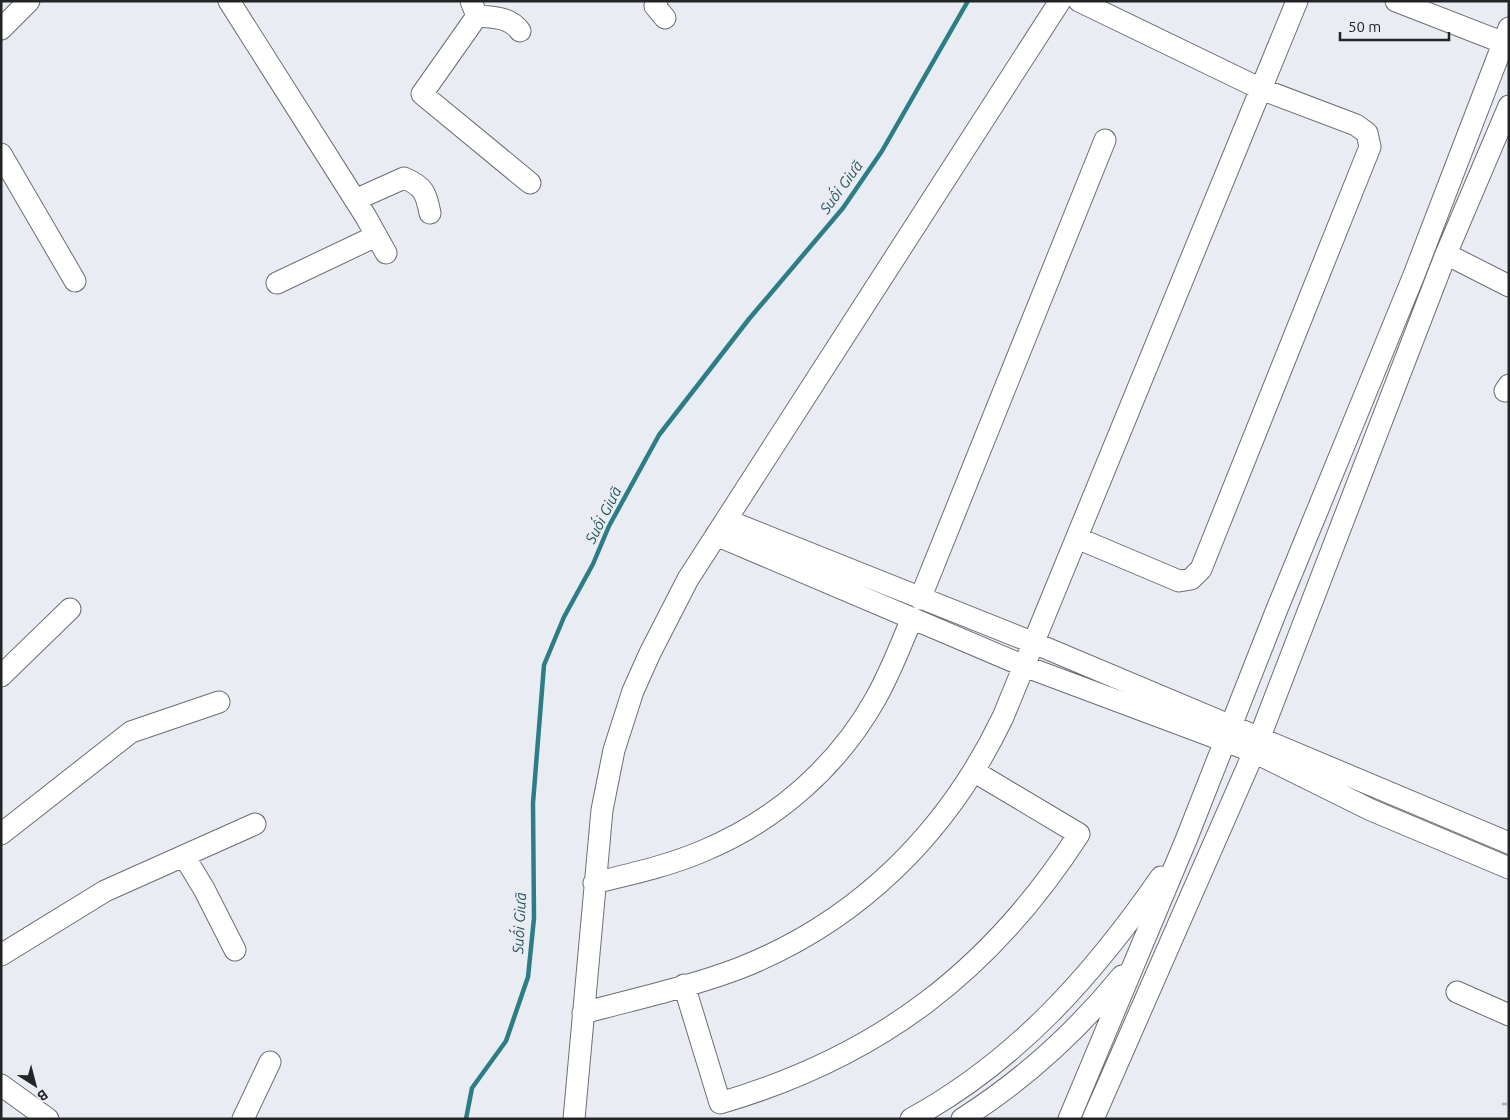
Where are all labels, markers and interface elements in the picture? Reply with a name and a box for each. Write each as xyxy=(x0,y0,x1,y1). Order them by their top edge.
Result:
scale bar xyxy=(1340,10,1449,42)
text: 50 m xyxy=(1348,18,1381,35)
water label: Suối Giữa xyxy=(814,156,866,218)
water label: Suối Giữa xyxy=(580,483,625,547)
water label: Suối Giữa xyxy=(507,892,529,955)
north arrow xyxy=(10,1060,60,1110)
text: B xyxy=(34,1086,51,1105)

